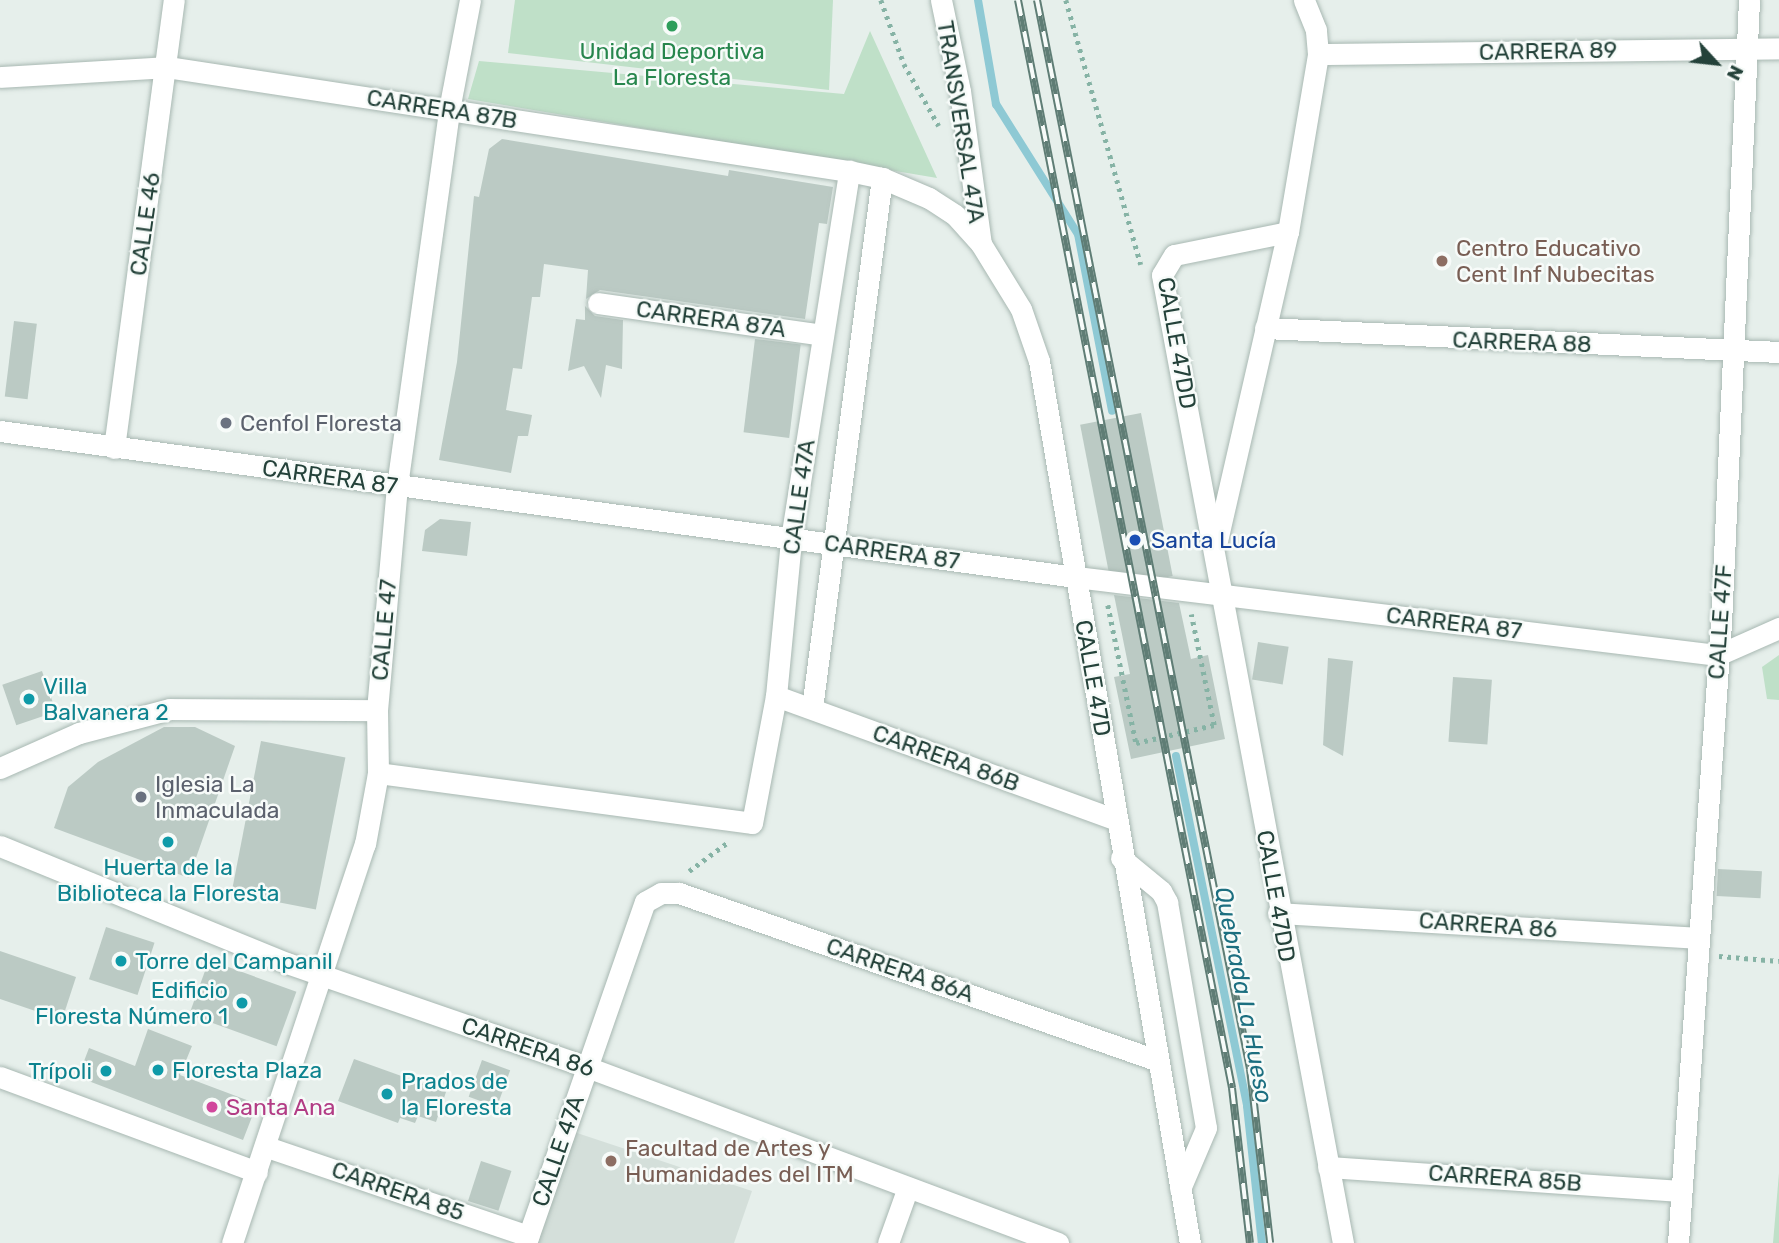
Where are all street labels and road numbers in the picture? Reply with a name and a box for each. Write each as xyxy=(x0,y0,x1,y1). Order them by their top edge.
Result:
street label: TRANSVERSAL 47A xyxy=(931,18,991,226)
street label: CARRERA 89 xyxy=(1478,36,1618,66)
street label: CARRERA 87B xyxy=(365,83,519,135)
street label: CALLE 46 xyxy=(124,170,166,278)
street label: CALLE 47DD xyxy=(1152,275,1202,411)
street label: CARRERA 87A xyxy=(634,295,788,343)
street label: CARRERA 88 xyxy=(1452,326,1592,358)
street label: CALLE 47A xyxy=(777,438,821,556)
street label: CARRERA 87 xyxy=(260,454,400,500)
street label: CARRERA 87 xyxy=(822,529,962,575)
street label: CALLE 47F xyxy=(1702,564,1738,680)
street label: CALLE 47 xyxy=(366,578,402,682)
street label: CARRERA 87 xyxy=(1384,601,1524,645)
street label: CALLE 47D xyxy=(1069,618,1117,738)
street label: CARRERA 86B xyxy=(869,719,1023,797)
street label: CALLE 47DD xyxy=(1251,828,1301,964)
street label: CARRERA 86 xyxy=(1418,906,1558,944)
street label: CARRERA 86A xyxy=(822,932,978,1008)
street label: CARRERA 86 xyxy=(458,1011,598,1083)
street label: CALLE 47A xyxy=(526,1092,590,1210)
street label: CARRERA 85 xyxy=(328,1155,468,1227)
street label: CARRERA 85B xyxy=(1427,1159,1583,1197)

